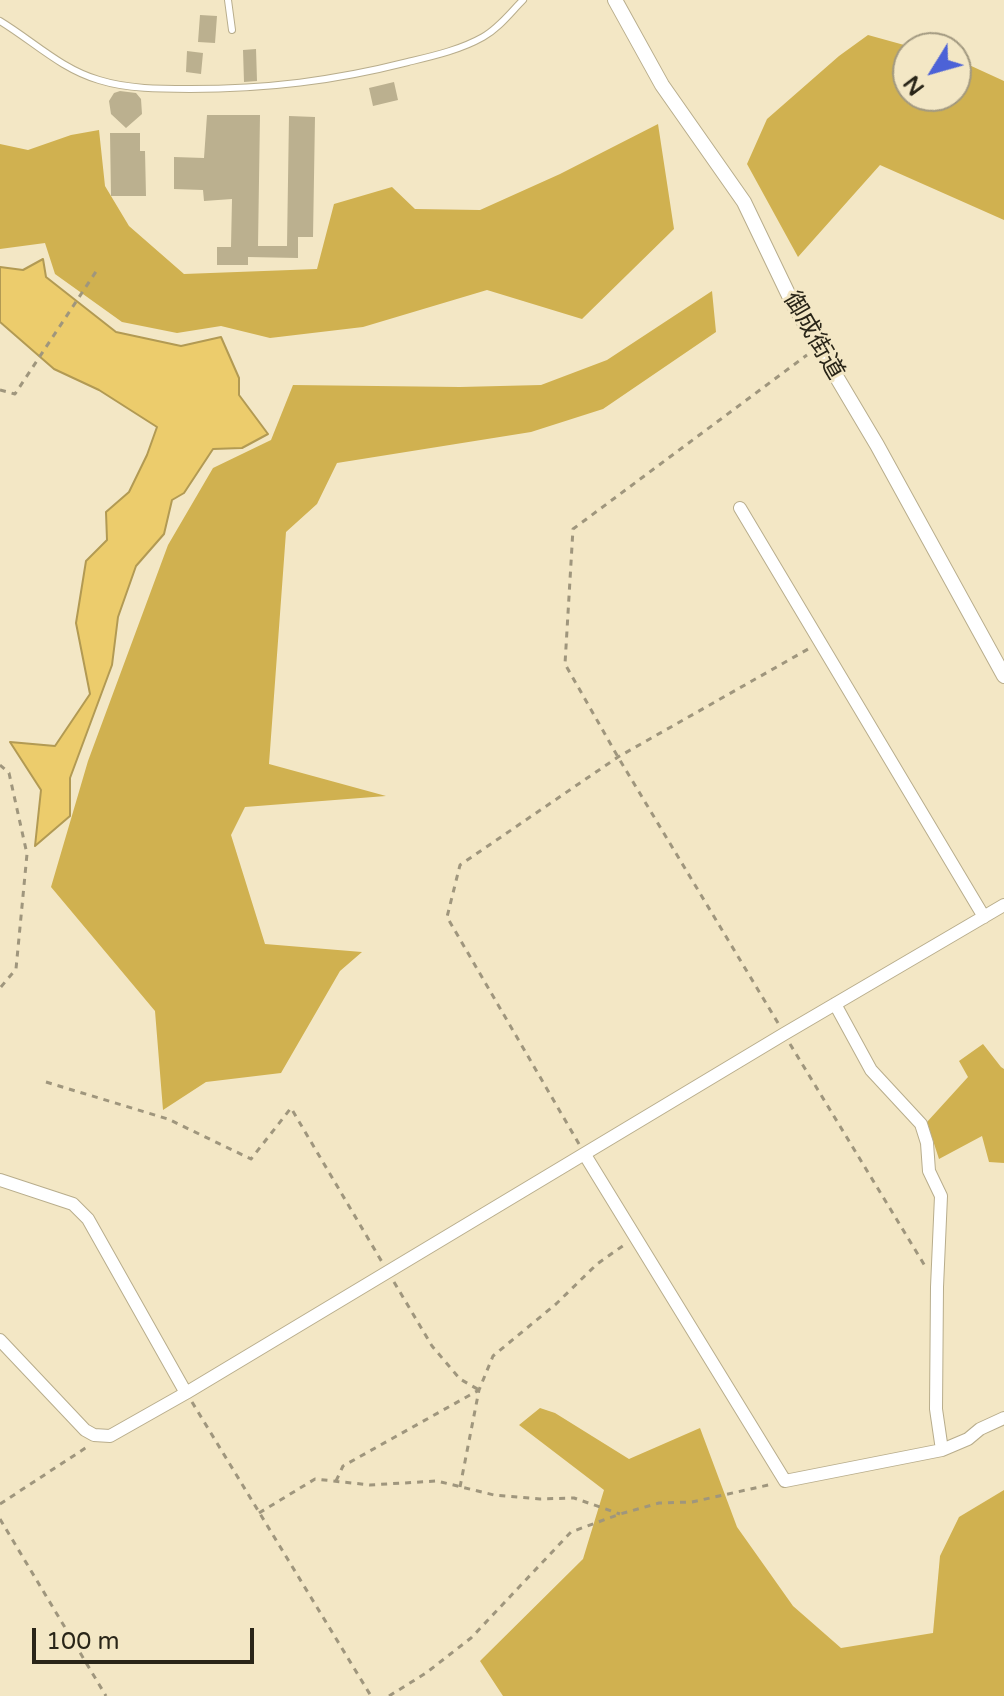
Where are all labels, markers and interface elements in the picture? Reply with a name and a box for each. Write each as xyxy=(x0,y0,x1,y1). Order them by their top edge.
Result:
north arrow xyxy=(892,32,972,112)
text: N xyxy=(899,70,930,100)
street label: 御成街道 xyxy=(777,287,849,385)
scale bar xyxy=(36,1612,258,1662)
text: 100 m xyxy=(46,1627,120,1656)

